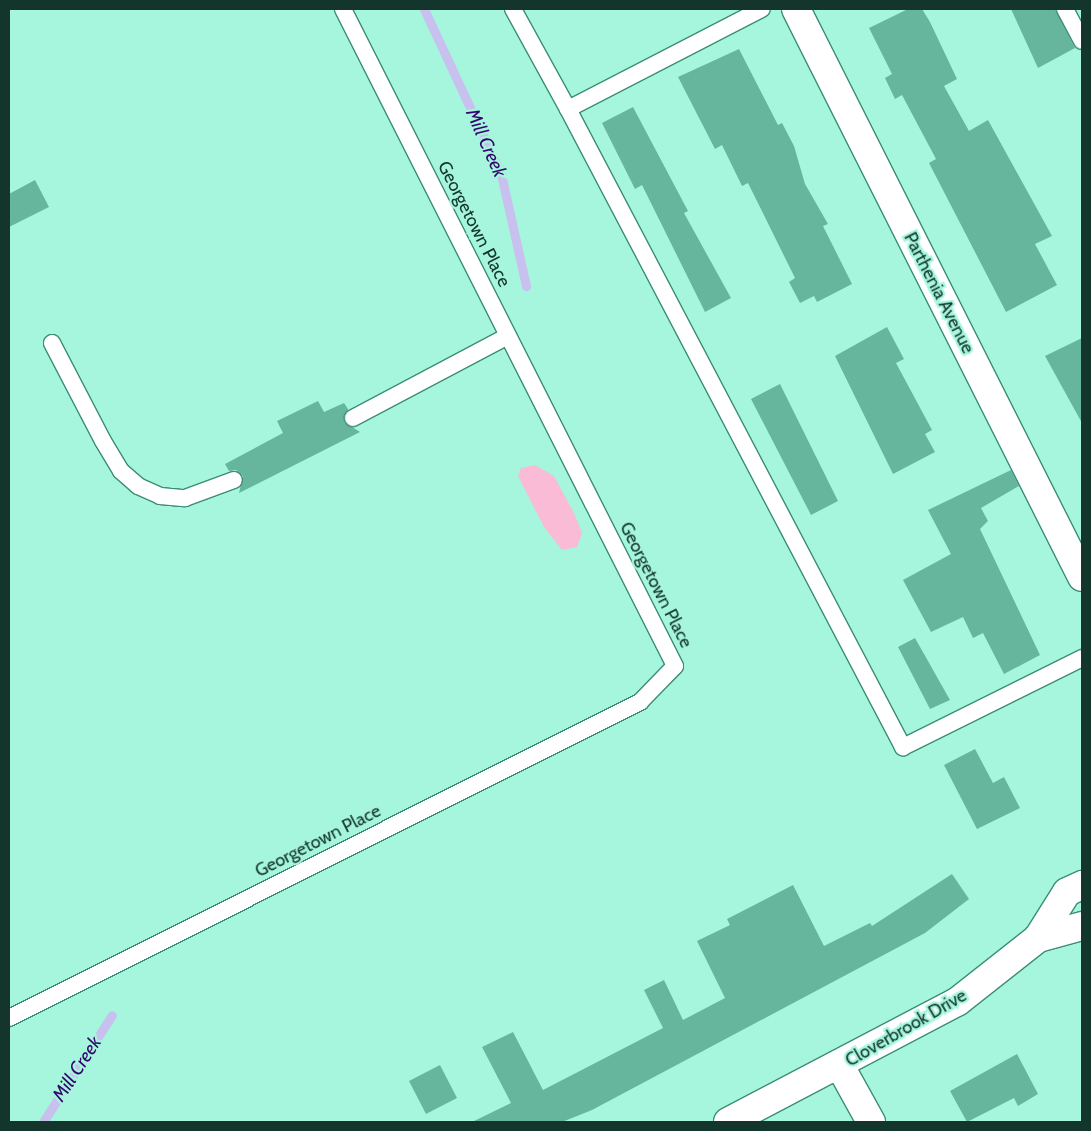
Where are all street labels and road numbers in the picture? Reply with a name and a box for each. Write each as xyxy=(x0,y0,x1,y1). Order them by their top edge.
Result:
street label: Georgetown Place xyxy=(433,158,515,290)
street label: Parthenia Avenue xyxy=(899,229,979,357)
street label: Georgetown Place xyxy=(615,519,697,651)
street label: Georgetown Place xyxy=(252,800,384,882)
street label: Cloverbrook Drive xyxy=(842,985,970,1071)

